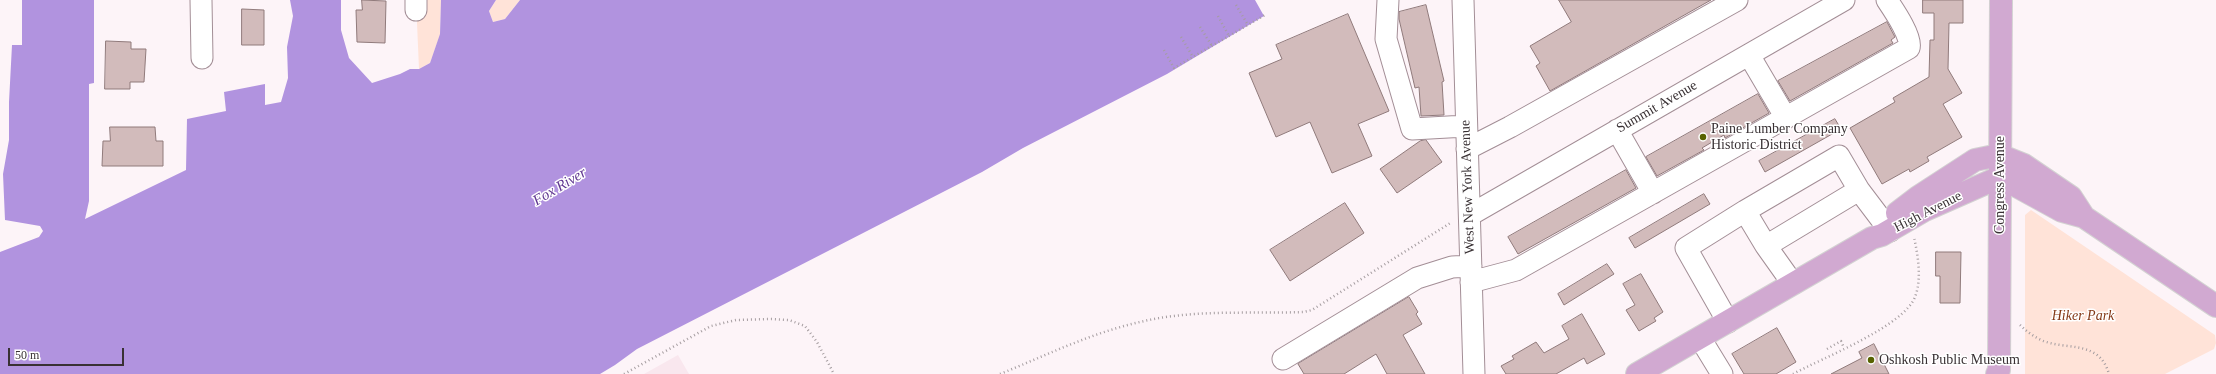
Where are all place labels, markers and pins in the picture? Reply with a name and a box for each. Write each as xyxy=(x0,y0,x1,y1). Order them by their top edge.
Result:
place label: Paine Lumber Company Historic District xyxy=(1711,121,1848,154)
marker: Paine Lumber Company Historic District xyxy=(1698,132,1708,142)
place label: Oshkosh Public Museum xyxy=(1879,352,2020,368)
marker: Oshkosh Public Museum xyxy=(1866,355,1876,365)

